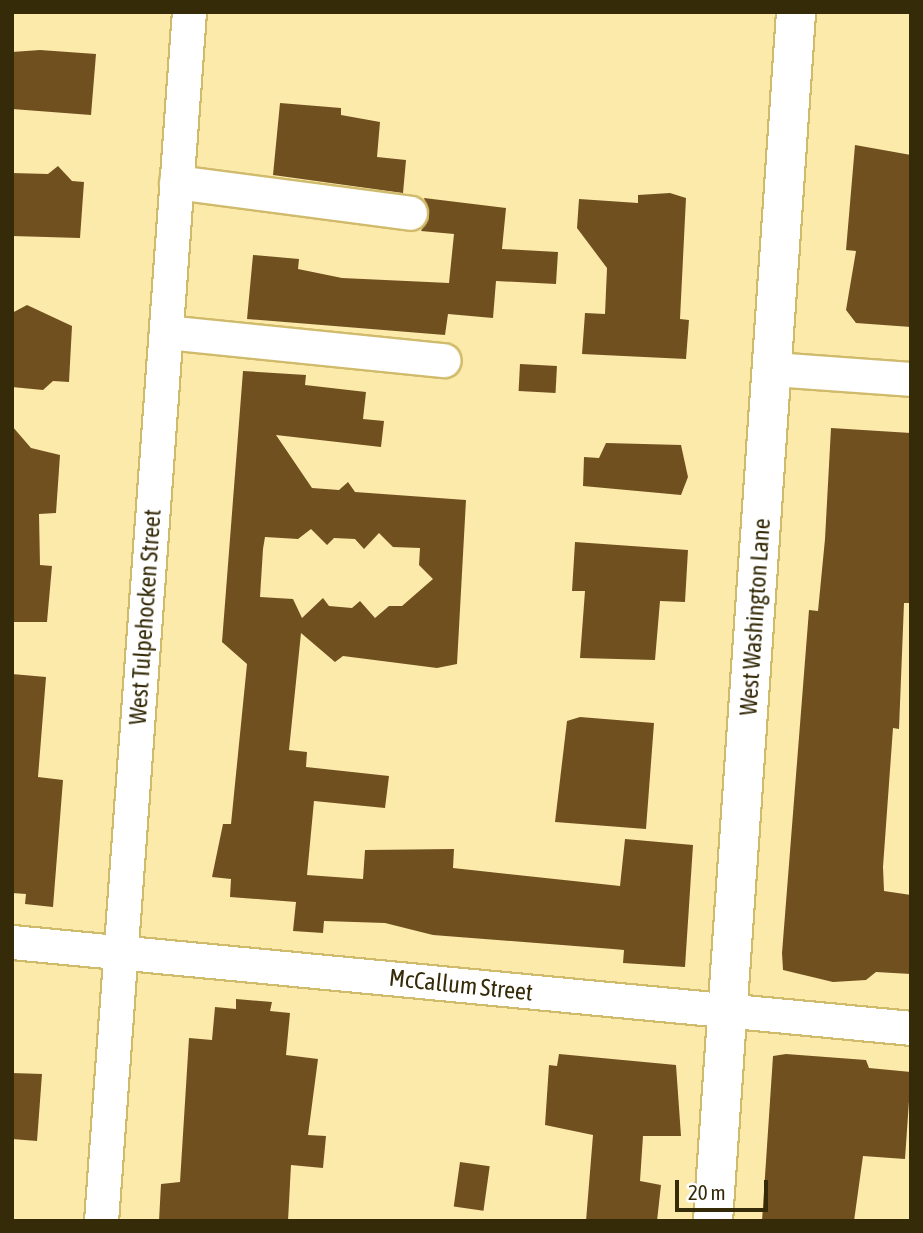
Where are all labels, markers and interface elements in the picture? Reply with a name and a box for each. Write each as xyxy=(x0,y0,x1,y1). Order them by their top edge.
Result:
street label: West Tulpehocken Street xyxy=(123,508,167,726)
street label: West Washington Lane xyxy=(734,517,776,717)
street label: McCallum Street xyxy=(388,963,534,1007)
scale bar xyxy=(678,1166,771,1210)
text: 20 m xyxy=(688,1180,726,1204)

